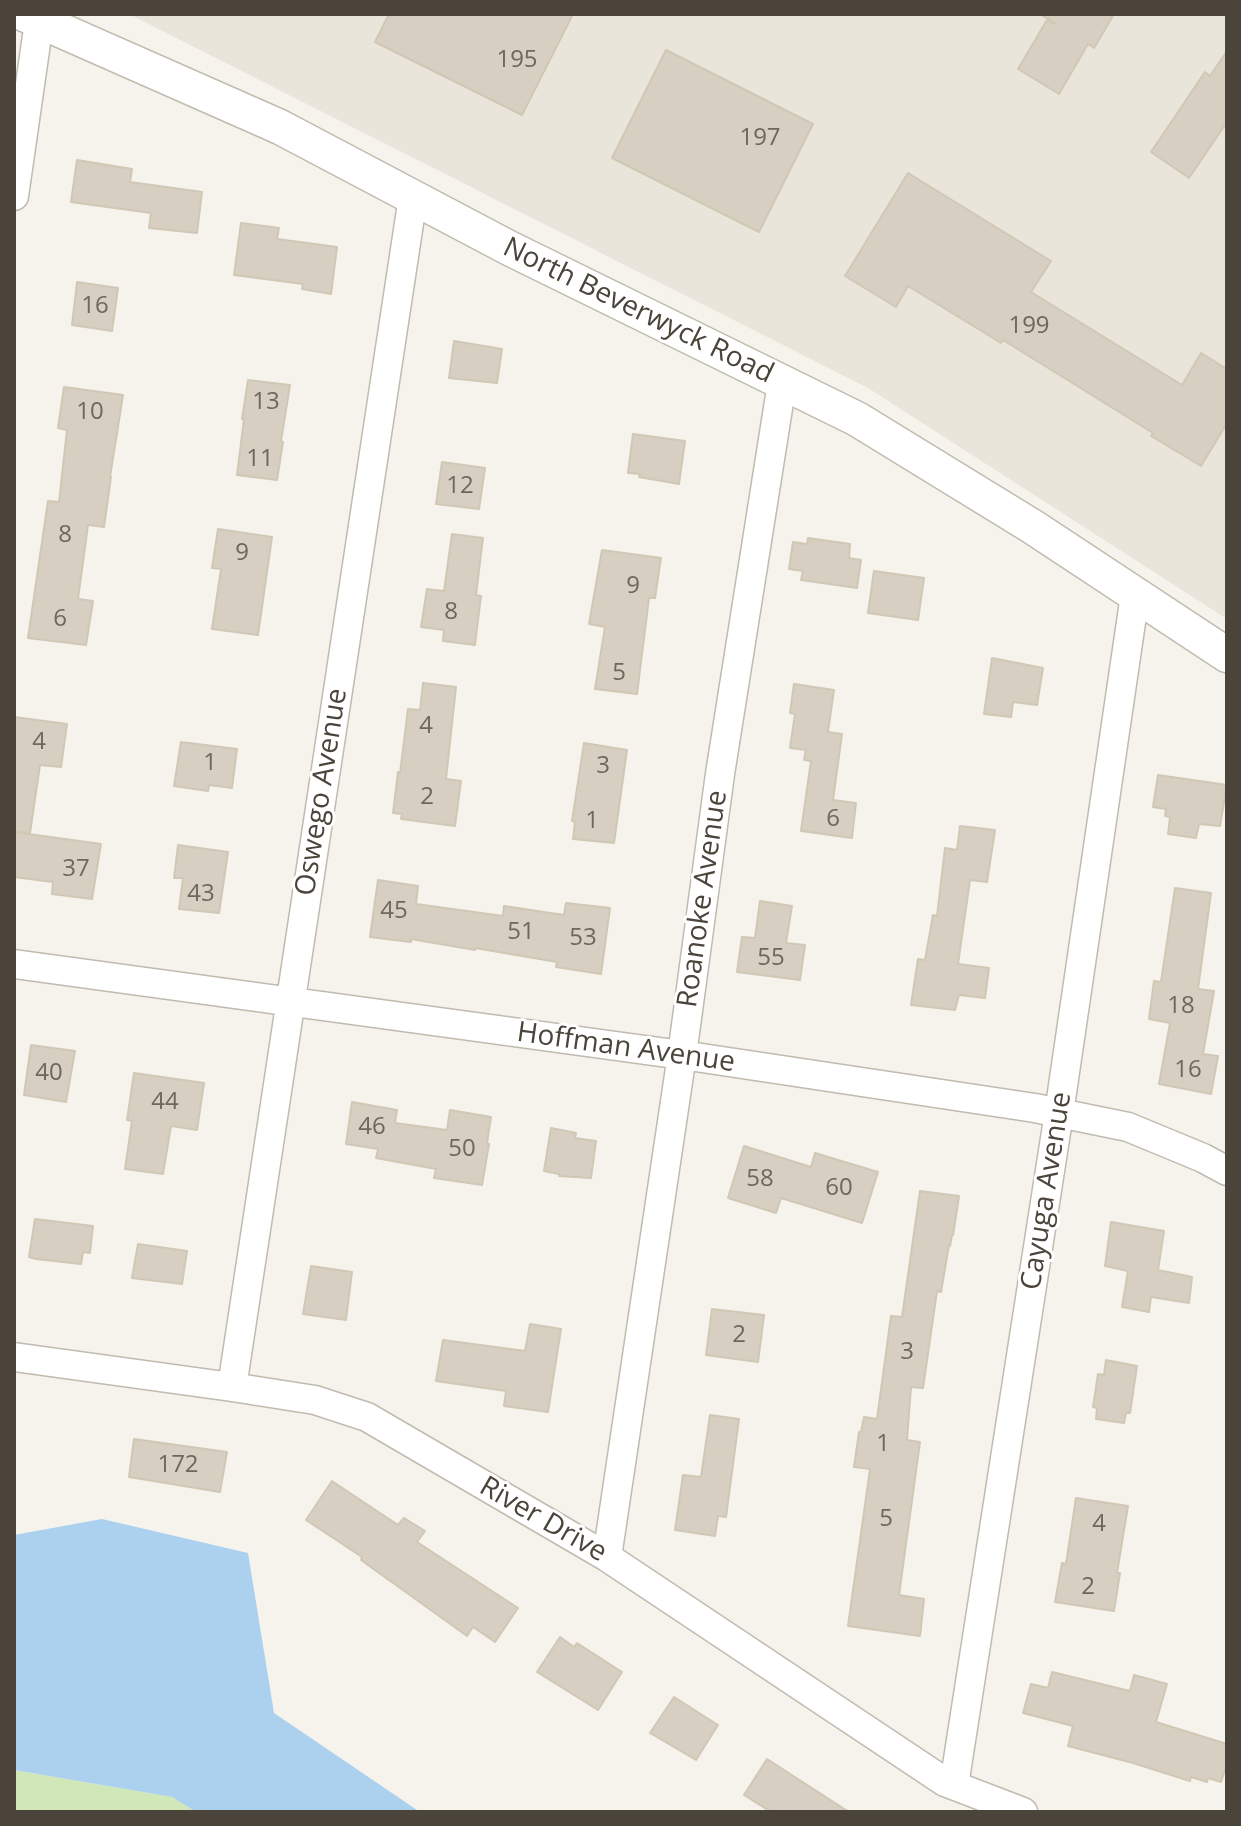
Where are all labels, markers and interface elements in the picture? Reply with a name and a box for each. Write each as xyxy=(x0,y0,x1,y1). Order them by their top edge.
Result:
house number: 195 xyxy=(496,46,538,74)
house number: 197 xyxy=(739,124,781,152)
street label: North Beverwyck Road xyxy=(497,231,779,391)
house number: 16 xyxy=(81,292,109,320)
house number: 199 xyxy=(1008,312,1050,340)
house number: 13 xyxy=(252,388,280,416)
house number: 10 xyxy=(76,398,104,426)
house number: 11 xyxy=(246,445,274,473)
house number: 12 xyxy=(446,472,474,500)
house number: 8 xyxy=(58,521,72,549)
house number: 9 xyxy=(235,539,249,567)
house number: 9 xyxy=(626,572,640,600)
house number: 8 xyxy=(444,598,458,626)
house number: 6 xyxy=(53,605,67,633)
house number: 5 xyxy=(612,659,626,687)
street label: Oswego Avenue xyxy=(289,686,355,898)
house number: 4 xyxy=(419,712,433,740)
house number: 4 xyxy=(32,728,46,756)
house number: 1 xyxy=(203,749,217,777)
house number: 3 xyxy=(596,752,610,780)
house number: 2 xyxy=(420,783,434,811)
street label: Roanoke Avenue xyxy=(671,788,735,1010)
house number: 6 xyxy=(826,805,840,833)
house number: 1 xyxy=(585,807,599,835)
house number: 37 xyxy=(62,855,90,883)
house number: 43 xyxy=(187,880,215,908)
house number: 45 xyxy=(380,897,408,925)
house number: 51 xyxy=(507,918,535,946)
house number: 53 xyxy=(569,924,597,952)
house number: 55 xyxy=(757,944,785,972)
house number: 18 xyxy=(1167,992,1195,1020)
street label: Hoffman Avenue xyxy=(515,1016,737,1080)
house number: 16 xyxy=(1174,1056,1202,1084)
house number: 40 xyxy=(35,1059,63,1087)
house number: 44 xyxy=(151,1088,179,1116)
street label: Cayuga Avenue xyxy=(1015,1090,1079,1292)
house number: 46 xyxy=(358,1113,386,1141)
house number: 50 xyxy=(448,1135,476,1163)
house number: 58 xyxy=(746,1165,774,1193)
house number: 60 xyxy=(825,1174,853,1202)
house number: 2 xyxy=(732,1321,746,1349)
house number: 3 xyxy=(900,1338,914,1366)
house number: 1 xyxy=(876,1430,890,1458)
house number: 172 xyxy=(157,1451,199,1479)
street label: River Drive xyxy=(473,1470,613,1570)
house number: 5 xyxy=(879,1505,893,1533)
house number: 4 xyxy=(1092,1510,1106,1538)
house number: 2 xyxy=(1081,1573,1095,1601)

